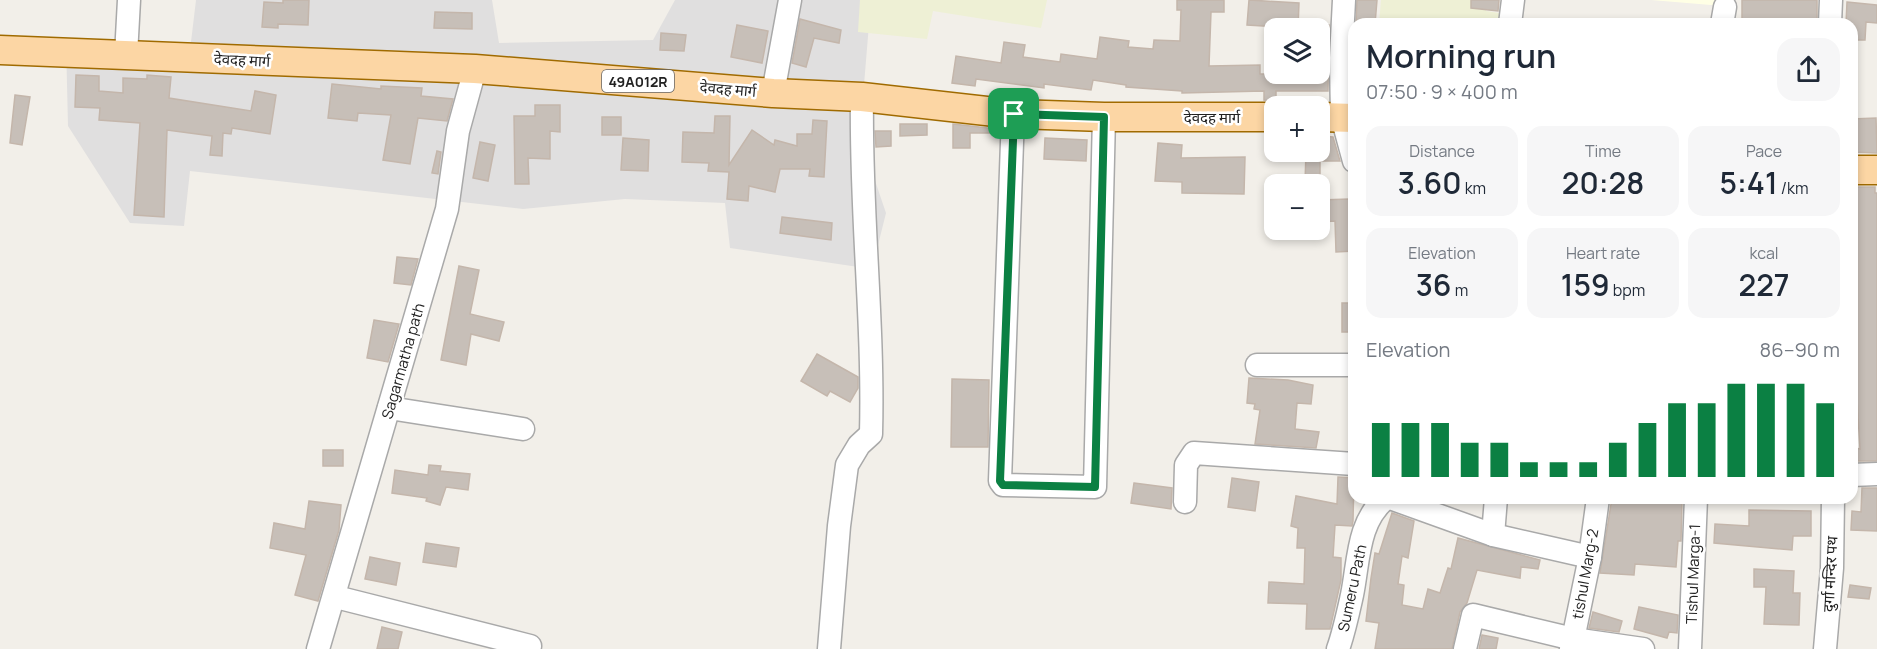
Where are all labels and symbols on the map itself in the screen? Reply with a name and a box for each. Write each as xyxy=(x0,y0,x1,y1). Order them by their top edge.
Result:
street label: देवदह मार्ग xyxy=(213,48,272,72)
road number: 49A012R xyxy=(602,70,674,92)
street label: देवदह मार्ग xyxy=(699,76,758,102)
pin xyxy=(988,88,1039,139)
street label: देवदह मार्ग xyxy=(1184,107,1241,128)
street label: Sagarmatha path xyxy=(376,301,430,421)
street label: Tishul Marga-1 xyxy=(1681,524,1705,624)
street label: tishul Marg-2 xyxy=(1567,527,1603,621)
street label: दुर्गा मन्दिर पथ xyxy=(1818,535,1842,612)
street label: Sumeru Path xyxy=(1332,542,1372,634)

